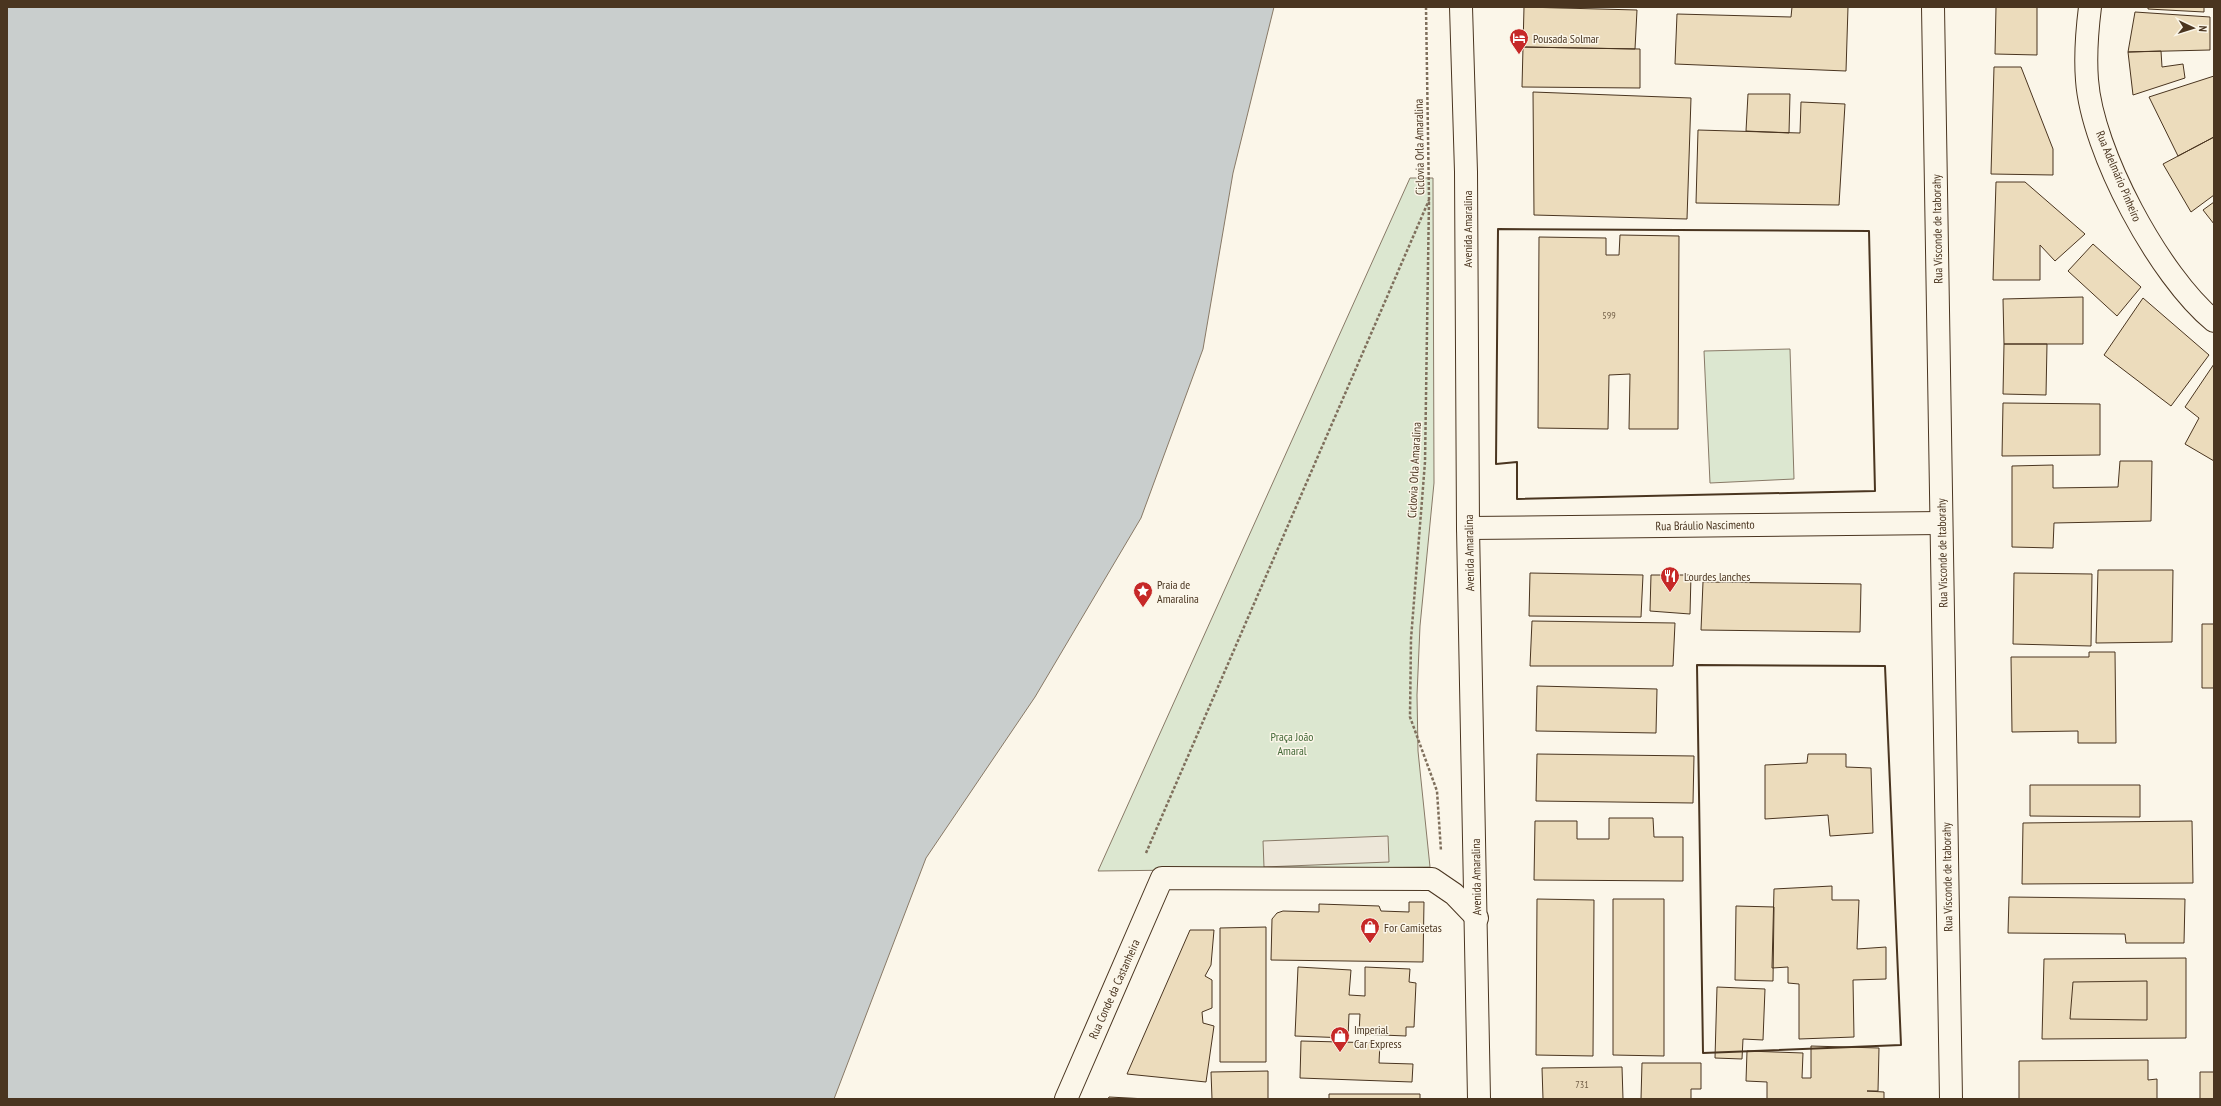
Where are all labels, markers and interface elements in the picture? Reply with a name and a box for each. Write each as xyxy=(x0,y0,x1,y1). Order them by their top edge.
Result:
north arrow xyxy=(2173,8,2213,48)
text: N xyxy=(2196,25,2210,32)
hotel icon: Pousada Solmar xyxy=(1508,27,1530,55)
place label: Pousada Solmar xyxy=(1533,31,1600,46)
street label: Ciclovia Orla Amaralina xyxy=(1411,98,1427,195)
street label: Rua Adelmário Pinheiro xyxy=(2093,128,2145,224)
street label: Rua Visconde de Itaborahy xyxy=(1929,174,1945,284)
street label: Avenida Amaralina xyxy=(1460,190,1475,267)
house number: 599 xyxy=(1602,309,1616,322)
street label: Ciclovia Orla Amaralina xyxy=(1404,421,1424,519)
street label: Rua Visconde de Itaborahy xyxy=(1934,498,1950,608)
street label: Avenida Amaralina xyxy=(1461,514,1477,592)
street label: Rua Bráulio Nascimento xyxy=(1655,517,1755,533)
restaurant icon: Lourdes lanches xyxy=(1659,565,1681,593)
place label: Lourdes lanches xyxy=(1684,569,1750,584)
place label: Praia de Amaralina xyxy=(1157,577,1199,606)
place icon: Praia de Amaralina xyxy=(1132,580,1154,608)
park label: Praça João Amaral xyxy=(1271,729,1313,758)
street label: Rua Visconde de Itaborahy xyxy=(1939,822,1955,932)
street label: Avenida Amaralina xyxy=(1468,838,1484,916)
shop icon: For Camisetas xyxy=(1359,916,1381,944)
place label: For Camisetas xyxy=(1384,920,1442,935)
street label: Rua Conde da Castanheira xyxy=(1085,937,1143,1041)
place label: Imperial Car Express xyxy=(1354,1022,1402,1051)
shop icon: Imperial Car Express xyxy=(1329,1025,1351,1053)
house number: 731 xyxy=(1575,1078,1589,1091)

